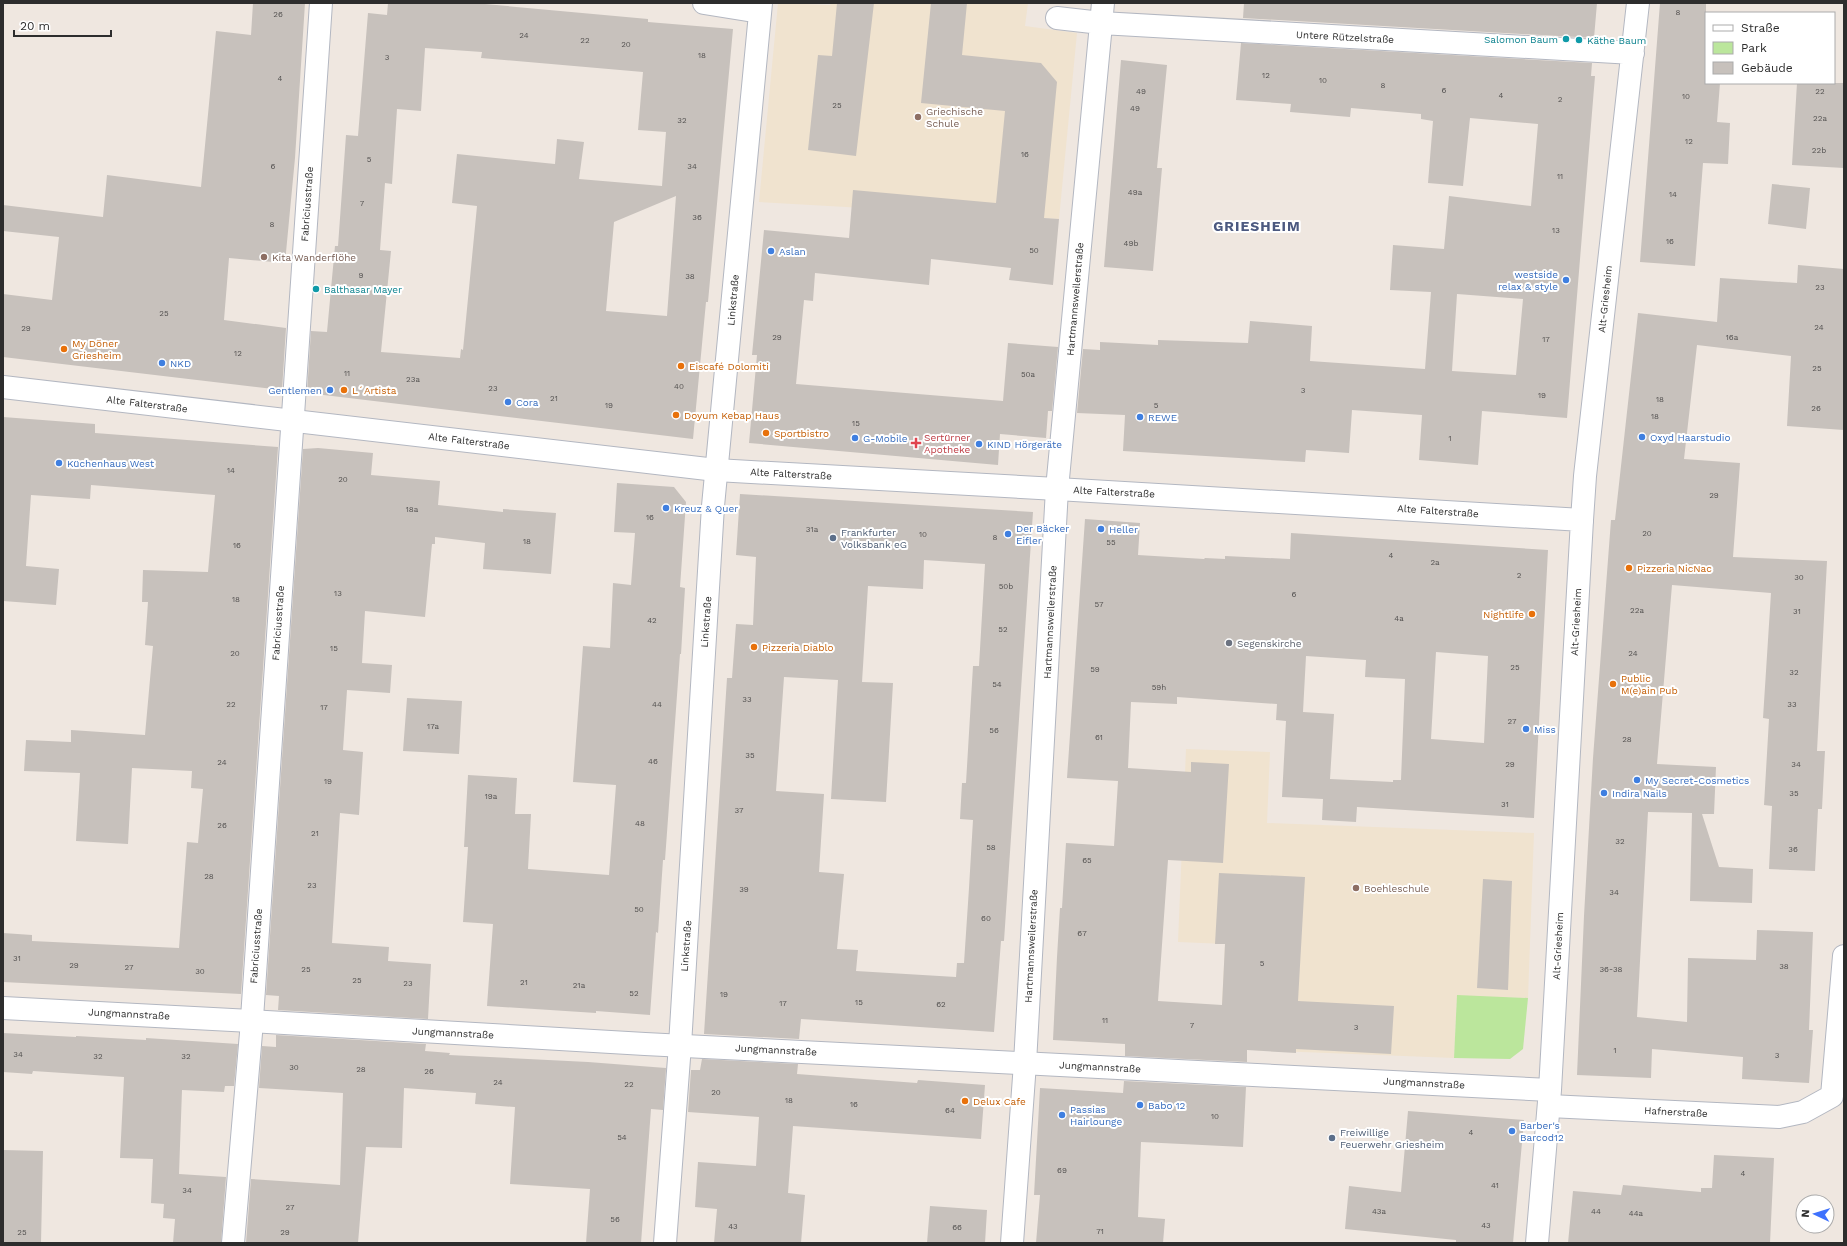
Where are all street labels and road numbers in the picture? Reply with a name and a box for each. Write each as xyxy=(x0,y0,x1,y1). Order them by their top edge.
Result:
street label: Untere Rützelstraße xyxy=(1296,29,1395,45)
street label: Fabriciusstraße xyxy=(299,166,315,242)
street label: Hartmannsweilerstraße xyxy=(1065,242,1085,356)
street label: Alt-Griesheim xyxy=(1596,265,1614,333)
street label: Linkstraße xyxy=(725,274,741,326)
street label: Alte Falterstraße xyxy=(106,394,188,414)
street label: Alte Falterstraße xyxy=(428,431,510,451)
street label: Alte Falterstraße xyxy=(750,466,832,482)
street label: Alte Falterstraße xyxy=(1073,484,1155,500)
street label: Alte Falterstraße xyxy=(1397,503,1479,519)
street label: Hartmannsweilerstraße xyxy=(1042,565,1058,679)
street label: Fabriciusstraße xyxy=(270,585,286,661)
street label: Alt-Griesheim xyxy=(1569,588,1583,656)
street label: Linkstraße xyxy=(699,596,713,648)
street label: Hartmannsweilerstraße xyxy=(1023,889,1039,1003)
street label: Fabriciusstraße xyxy=(248,908,264,984)
street label: Alt-Griesheim xyxy=(1551,912,1565,980)
street label: Linkstraße xyxy=(679,920,693,972)
street label: Jungmannstraße xyxy=(88,1006,170,1022)
street label: Jungmannstraße xyxy=(412,1025,494,1041)
street label: Jungmannstraße xyxy=(735,1042,817,1058)
street label: Jungmannstraße xyxy=(1059,1059,1141,1075)
street label: Jungmannstraße xyxy=(1383,1075,1465,1091)
street label: Hafnerstraße xyxy=(1644,1105,1708,1119)

